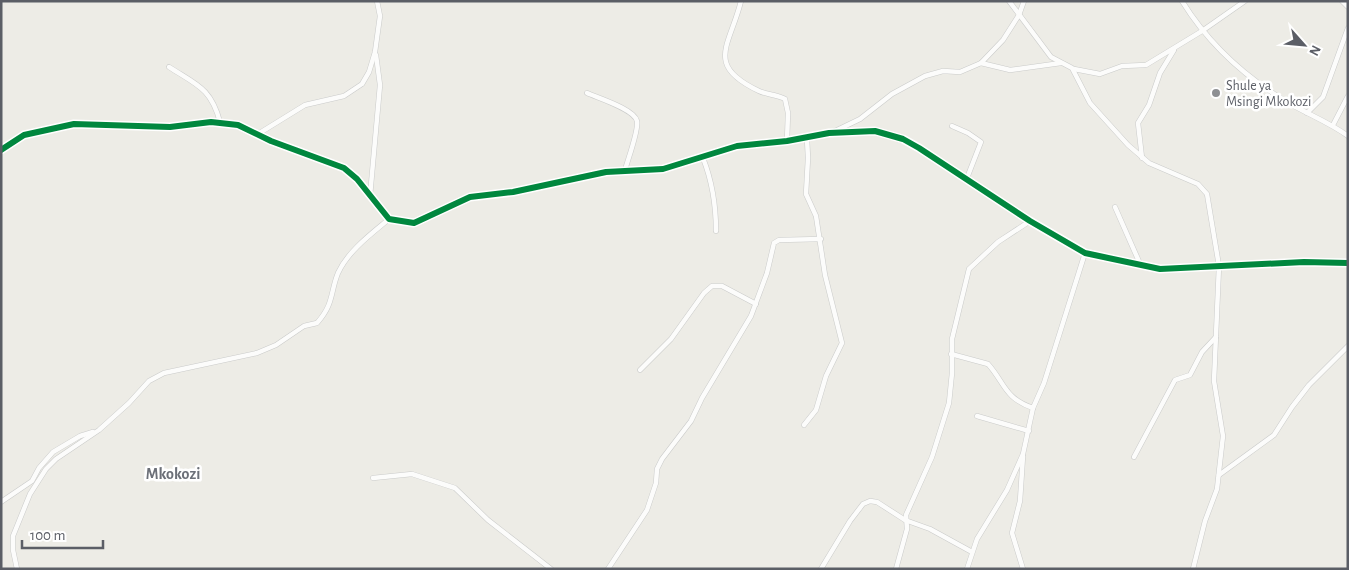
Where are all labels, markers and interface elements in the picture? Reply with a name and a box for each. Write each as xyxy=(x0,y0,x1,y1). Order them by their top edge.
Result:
north arrow xyxy=(1279,20,1329,70)
text: N xyxy=(1306,43,1323,58)
place label: Shule ya Msingi Mkokozi xyxy=(1226,79,1311,109)
marker: Shule ya Msingi Mkokozi xyxy=(1210,87,1222,99)
district label: Mkokozi xyxy=(146,466,200,482)
scale bar xyxy=(22,518,104,550)
text: 100 m xyxy=(30,528,65,543)

